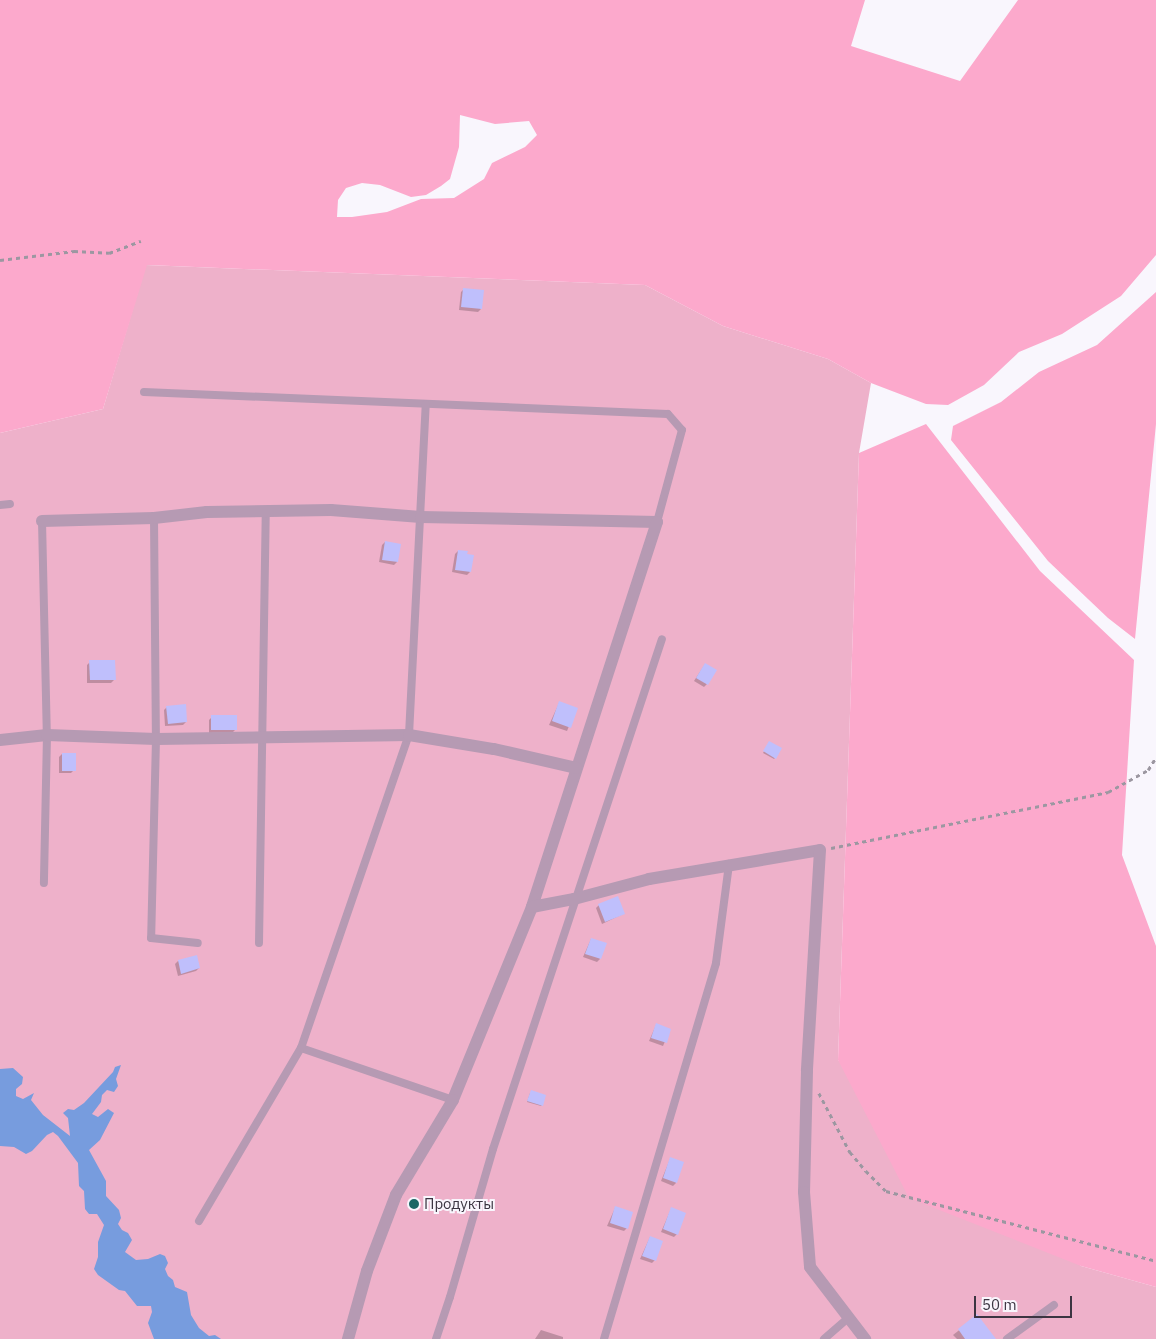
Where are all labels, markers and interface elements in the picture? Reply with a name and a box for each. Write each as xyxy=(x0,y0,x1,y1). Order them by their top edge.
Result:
place label: Продукты xyxy=(424,1195,494,1213)
marker: Продукты xyxy=(408,1198,420,1210)
scale bar xyxy=(976,1286,1074,1318)
text: 50 m xyxy=(982,1295,1017,1314)

